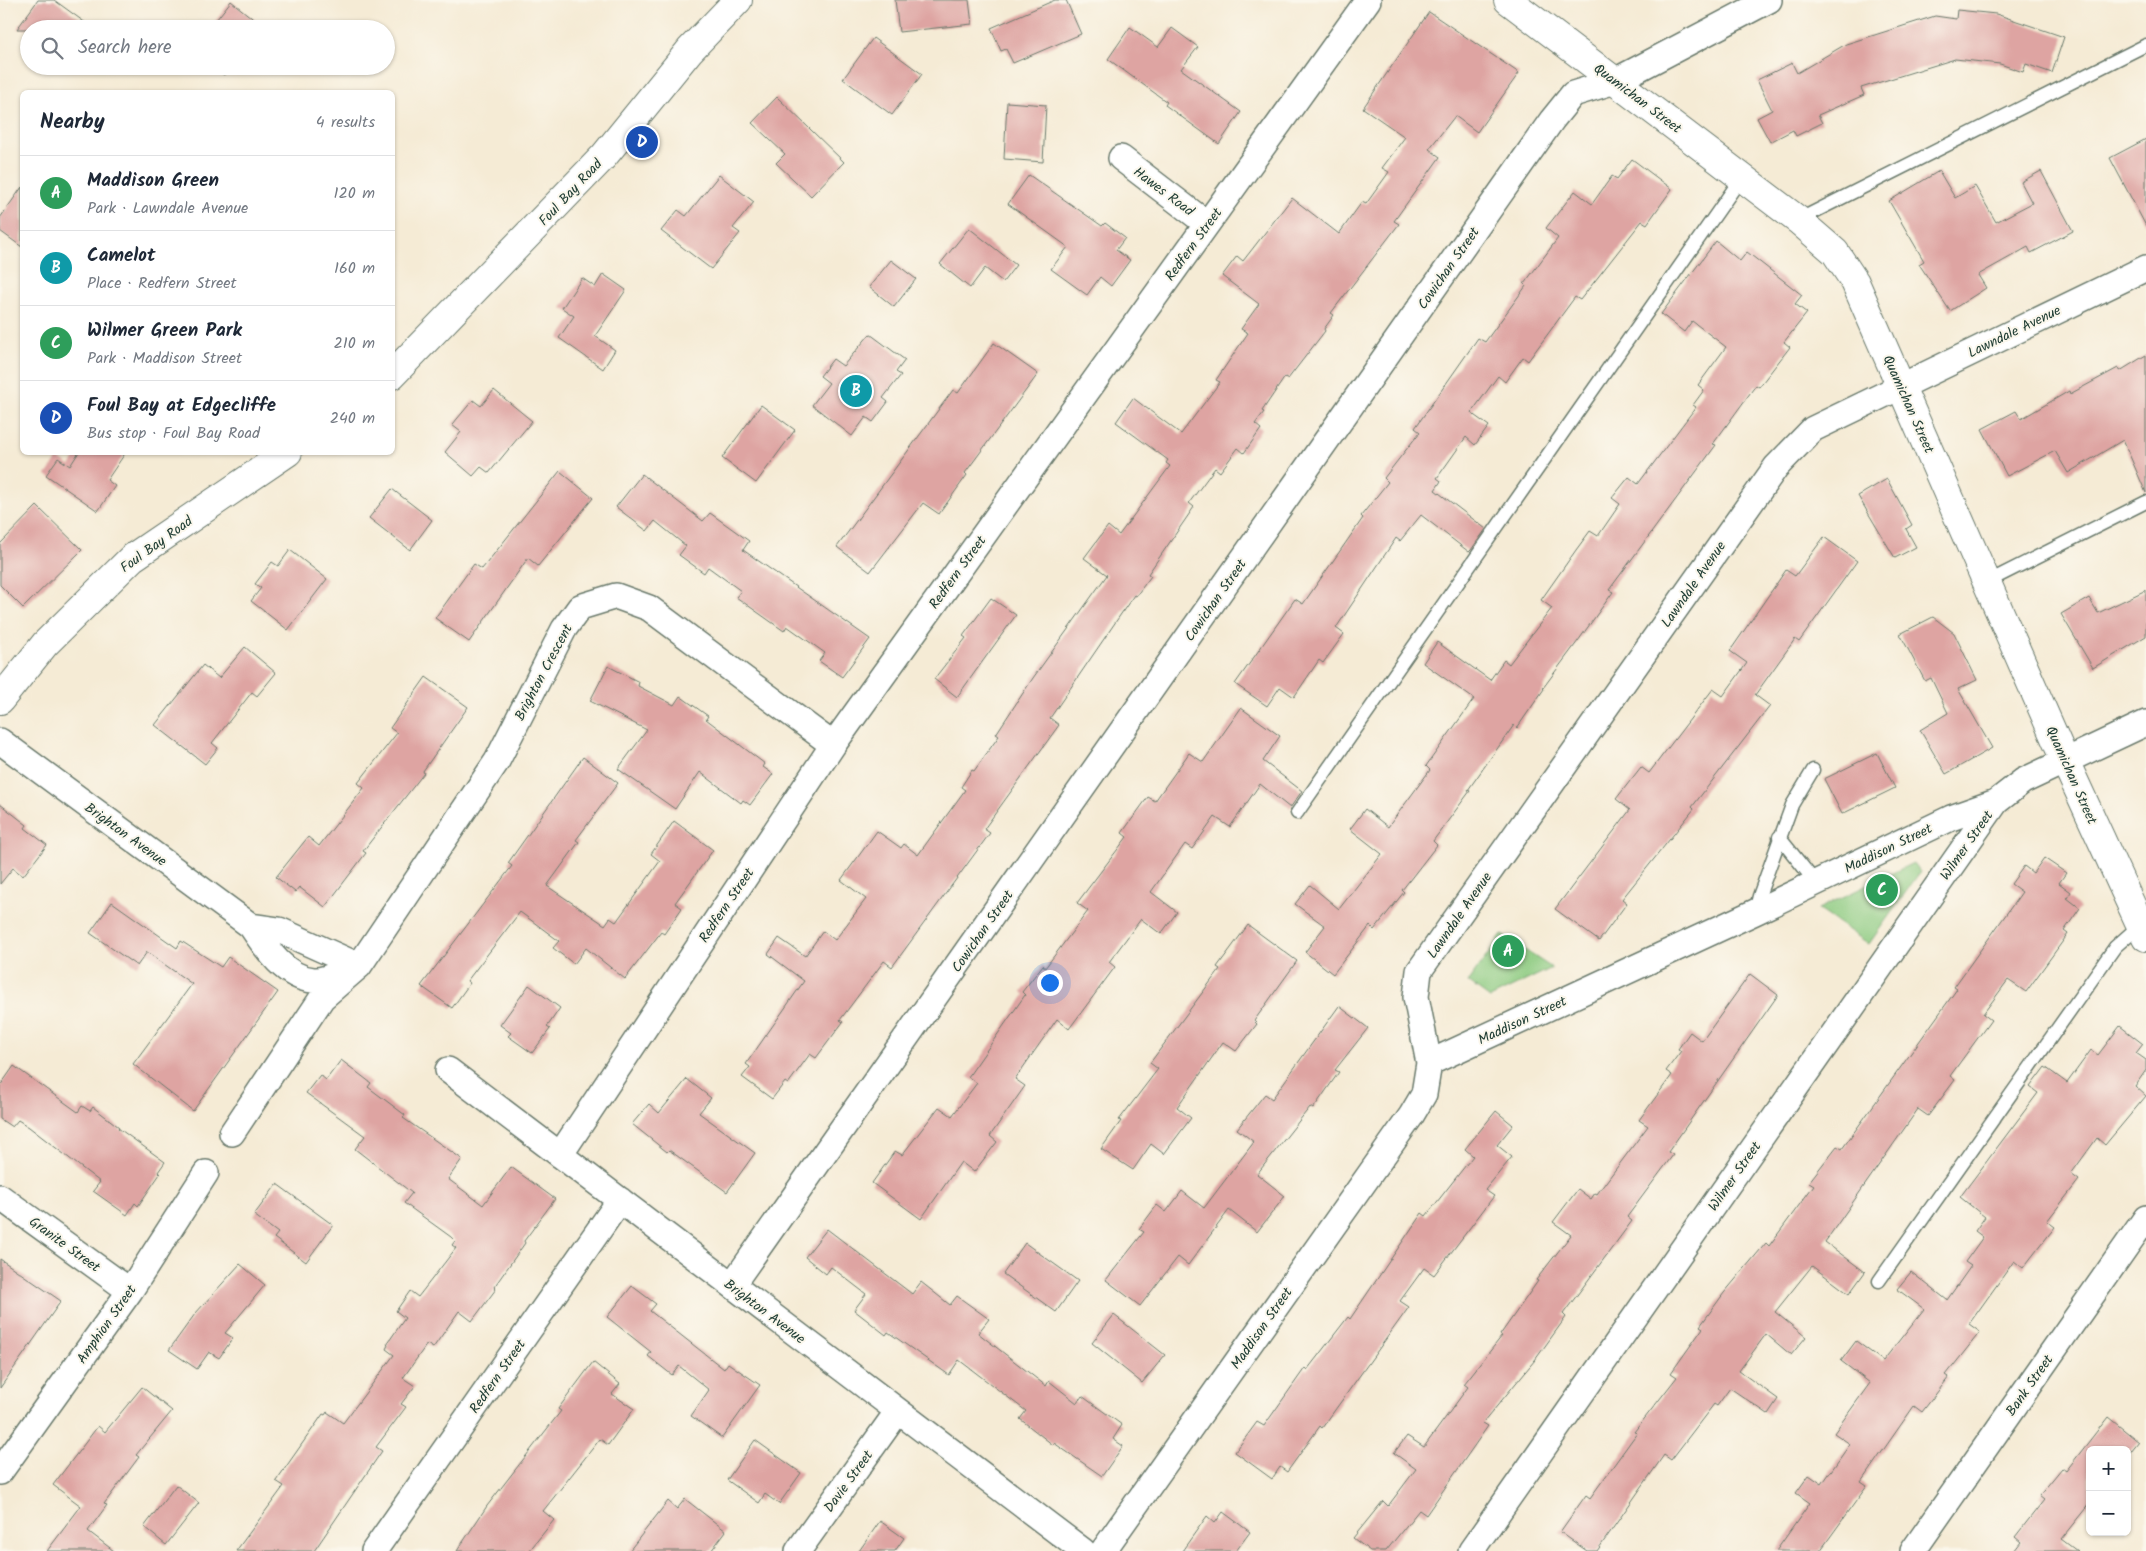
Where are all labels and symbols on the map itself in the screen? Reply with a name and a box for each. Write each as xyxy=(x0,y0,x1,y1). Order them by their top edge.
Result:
street label: Quamichan Street xyxy=(1589,58,1687,140)
pin: D xyxy=(626,123,658,161)
street label: Foul Bay Road xyxy=(534,153,609,231)
street label: Hawes Road xyxy=(1128,162,1199,223)
street label: Redfern Street xyxy=(1160,203,1228,286)
street label: Cowichan Street xyxy=(1412,222,1486,314)
street label: Lawndale Avenue xyxy=(1964,300,2065,364)
street label: Quamichan Street xyxy=(1877,352,1940,458)
pin: B xyxy=(840,372,872,410)
street label: Foul Bay Road xyxy=(116,510,198,579)
street label: Redfern Street xyxy=(924,531,992,614)
street label: Lawndale Avenue xyxy=(1656,536,1732,632)
street label: Cowichan Street xyxy=(1179,554,1253,646)
street label: Brighton Crescent xyxy=(509,620,579,725)
street label: Quamichan Street xyxy=(2040,723,2103,829)
street label: Brighton Avenue xyxy=(80,797,172,873)
street label: Wilmer Street xyxy=(1935,806,1999,885)
street label: Maddison Street xyxy=(1841,818,1937,880)
street label: Redfern Street xyxy=(694,863,760,947)
street label: Lawndale Avenue xyxy=(1422,867,1498,963)
pin: C xyxy=(1866,871,1898,909)
street label: Cowichan Street xyxy=(946,885,1020,977)
pin: A xyxy=(1492,932,1524,970)
your location xyxy=(1037,970,1063,996)
street label: Maddison Street xyxy=(1474,990,1571,1051)
street label: Wilmer Street xyxy=(1703,1137,1767,1216)
street label: Granite Street xyxy=(24,1211,105,1279)
street label: Brighton Avenue xyxy=(719,1274,810,1350)
street label: Amphion Street xyxy=(71,1280,143,1369)
street label: Maddison Street xyxy=(1225,1283,1299,1374)
street label: Redfern Street xyxy=(464,1334,532,1418)
street label: Bank Street xyxy=(2001,1350,2059,1421)
street label: Davie Street xyxy=(819,1445,879,1517)

